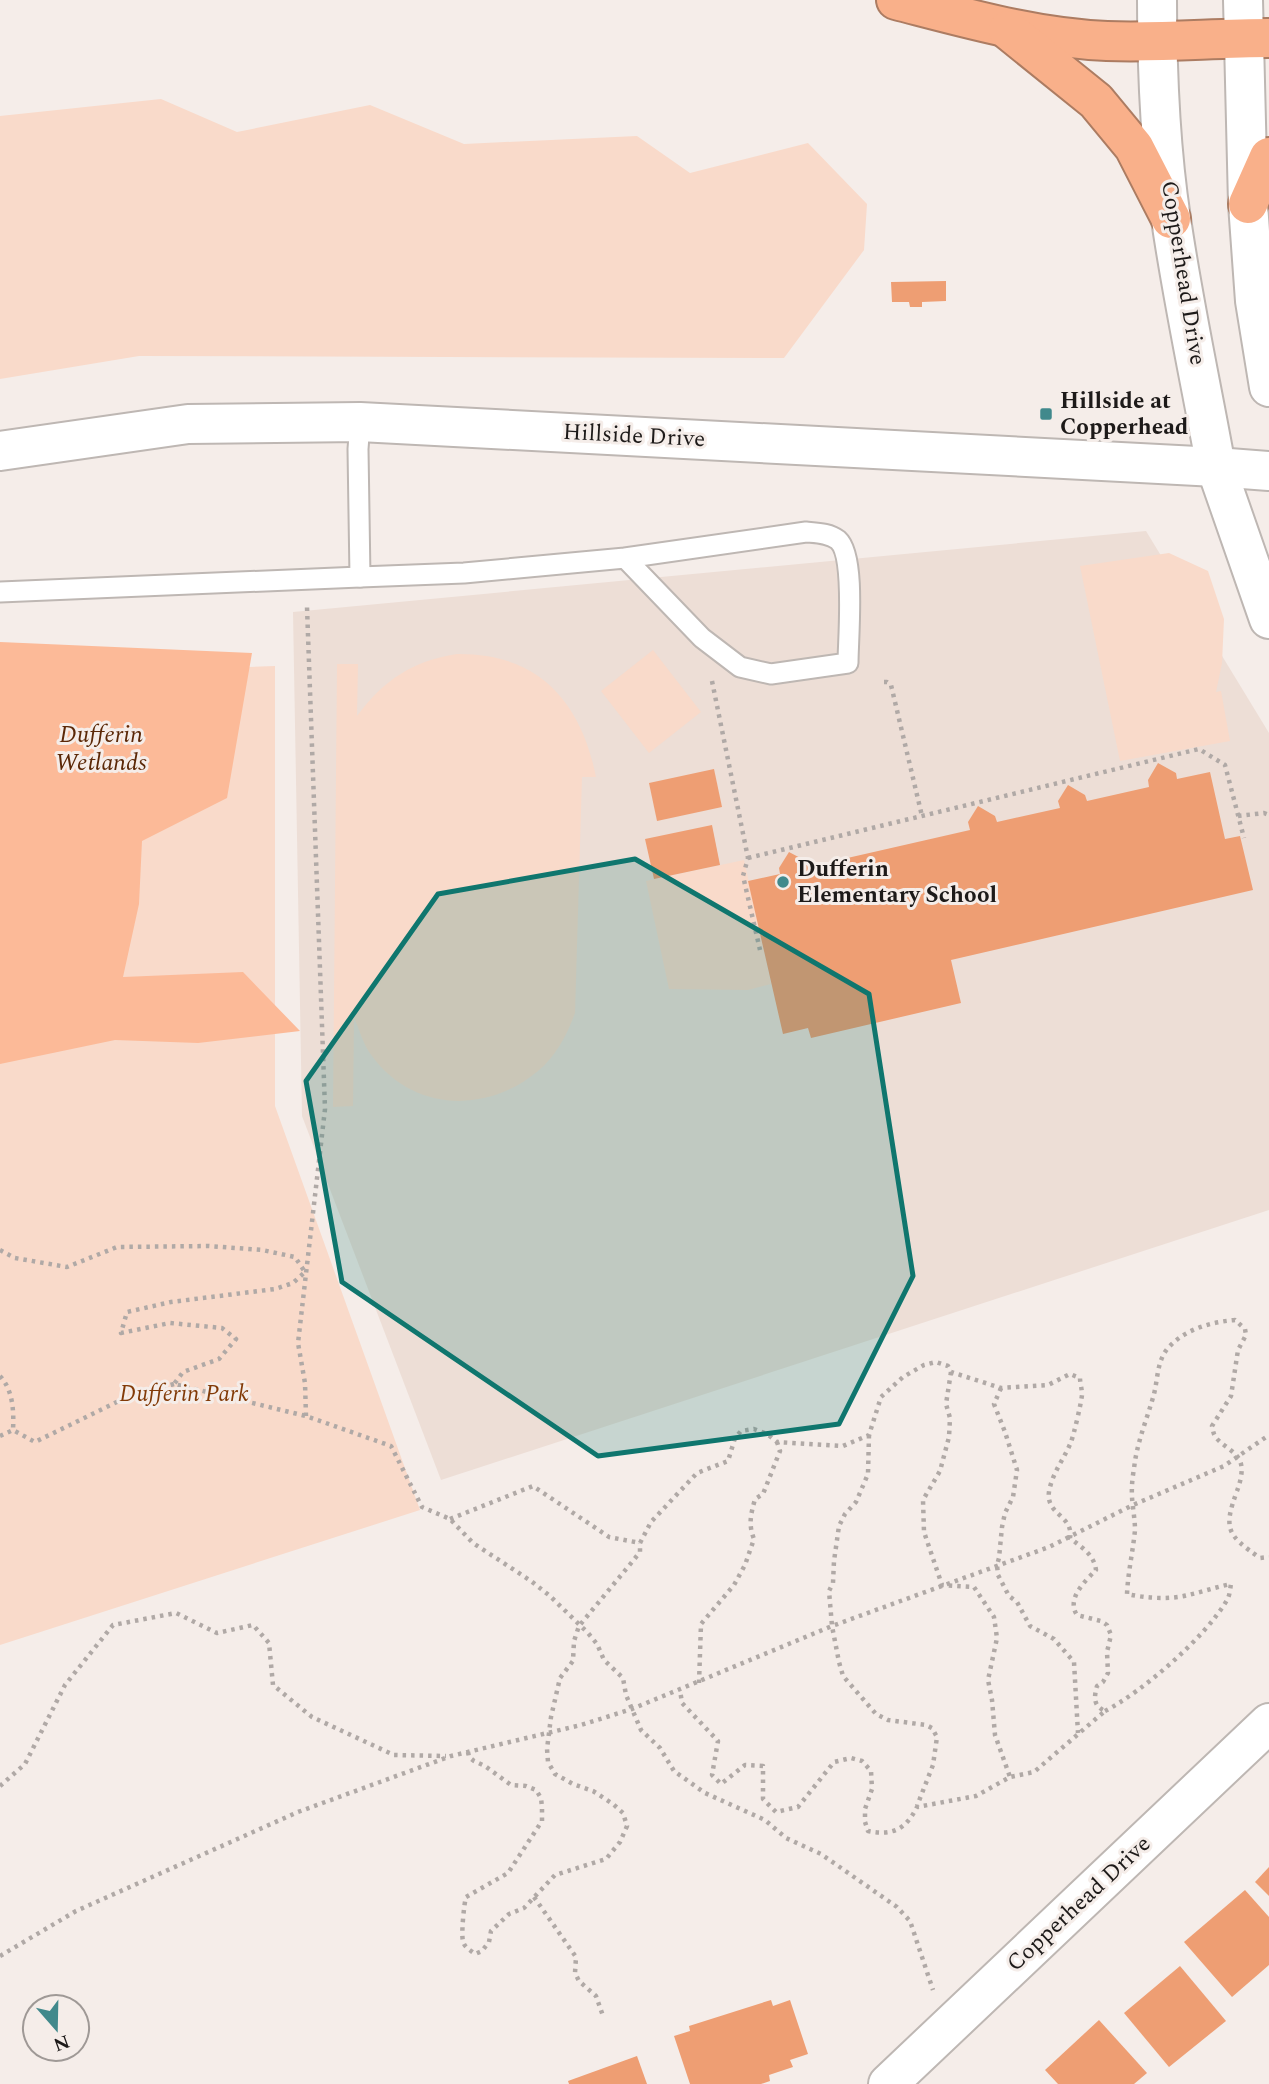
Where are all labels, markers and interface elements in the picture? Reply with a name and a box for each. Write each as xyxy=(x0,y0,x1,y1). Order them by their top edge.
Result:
street label: Copperhead Drive xyxy=(1151,178,1215,368)
place label: Hillside at Copperhead xyxy=(1060,384,1188,445)
marker: Hillside at Copperhead xyxy=(1038,406,1054,422)
street label: Hillside Drive xyxy=(562,415,706,457)
water label: Dufferin Wetlands xyxy=(55,717,147,781)
place label: Dufferin Elementary School xyxy=(797,852,997,913)
marker: Dufferin Elementary School xyxy=(775,874,791,890)
park label: Dufferin Park xyxy=(119,1377,249,1412)
street label: Copperhead Drive xyxy=(999,1828,1159,1980)
north arrow xyxy=(21,1993,91,2063)
text: N xyxy=(49,2026,74,2059)

